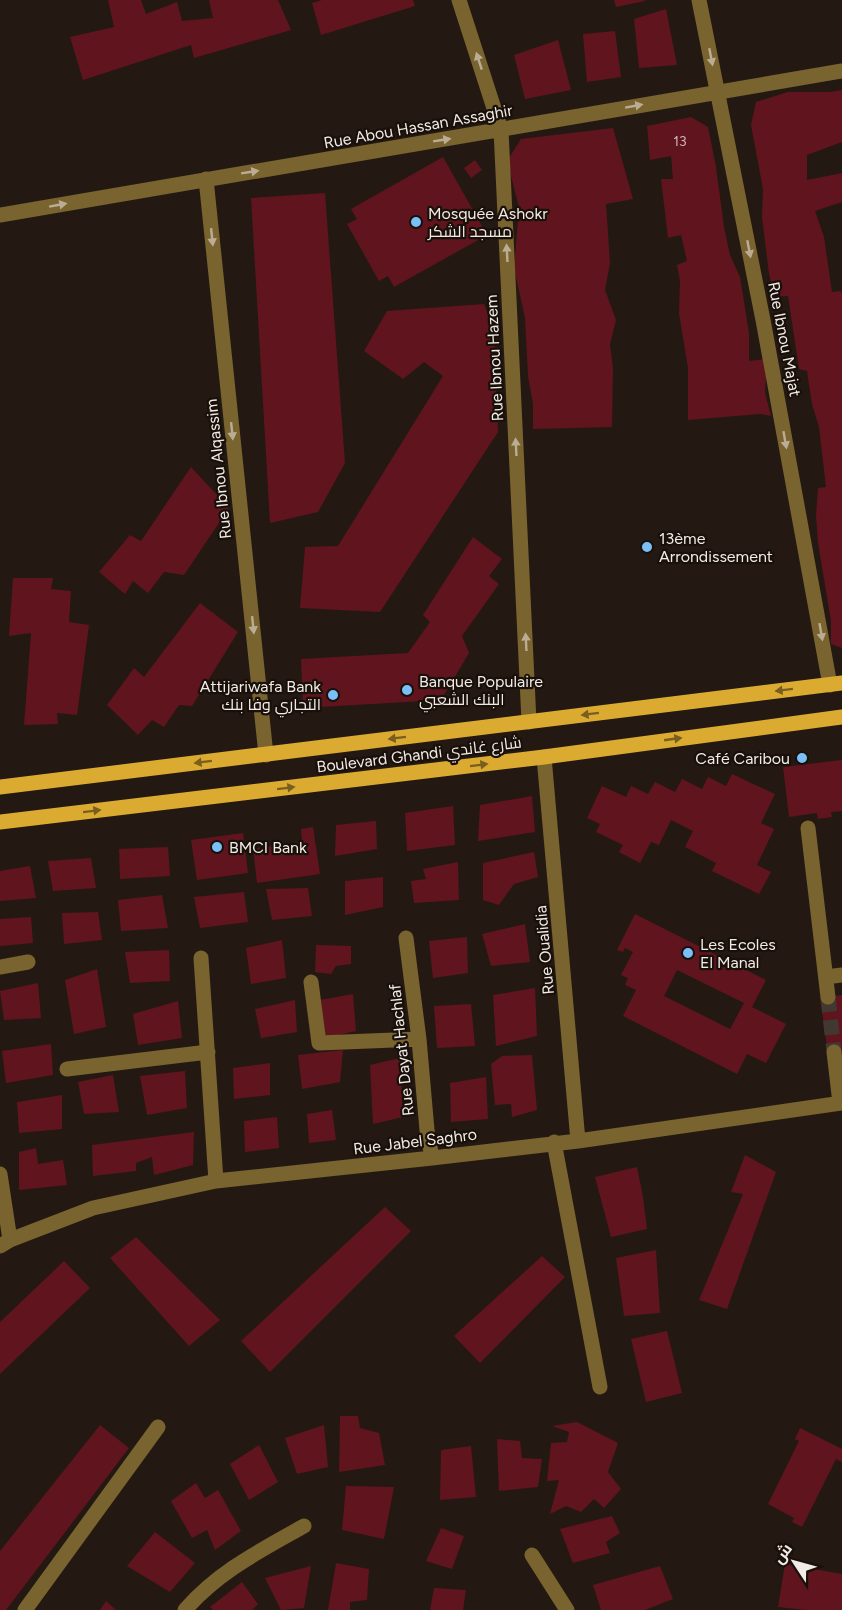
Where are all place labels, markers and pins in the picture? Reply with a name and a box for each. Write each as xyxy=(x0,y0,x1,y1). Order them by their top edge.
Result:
place label: Mosquée Ashokr مسجد الشكر xyxy=(427,204,548,241)
marker: Mosquée Ashokr مسجد الشكر xyxy=(409,215,423,229)
place label: 13ème Arrondissement xyxy=(659,529,773,566)
marker: 13ème Arrondissement xyxy=(640,540,654,554)
place label: Banque Populaire البنك الشعبي xyxy=(419,672,543,713)
place label: Attijariwafa Bank التجاري وفا بنك xyxy=(200,677,321,718)
marker: Banque Populaire البنك الشعبي xyxy=(400,683,414,697)
marker: Attijariwafa Bank التجاري وفا بنك xyxy=(326,688,340,702)
place label: Café Caribou xyxy=(695,749,790,768)
marker: Café Caribou xyxy=(795,751,809,765)
place label: BMCI Bank xyxy=(229,838,307,857)
marker: BMCI Bank xyxy=(210,840,224,854)
place label: Les Ecoles El Manal xyxy=(700,935,776,972)
marker: Les Ecoles El Manal xyxy=(681,946,695,960)

